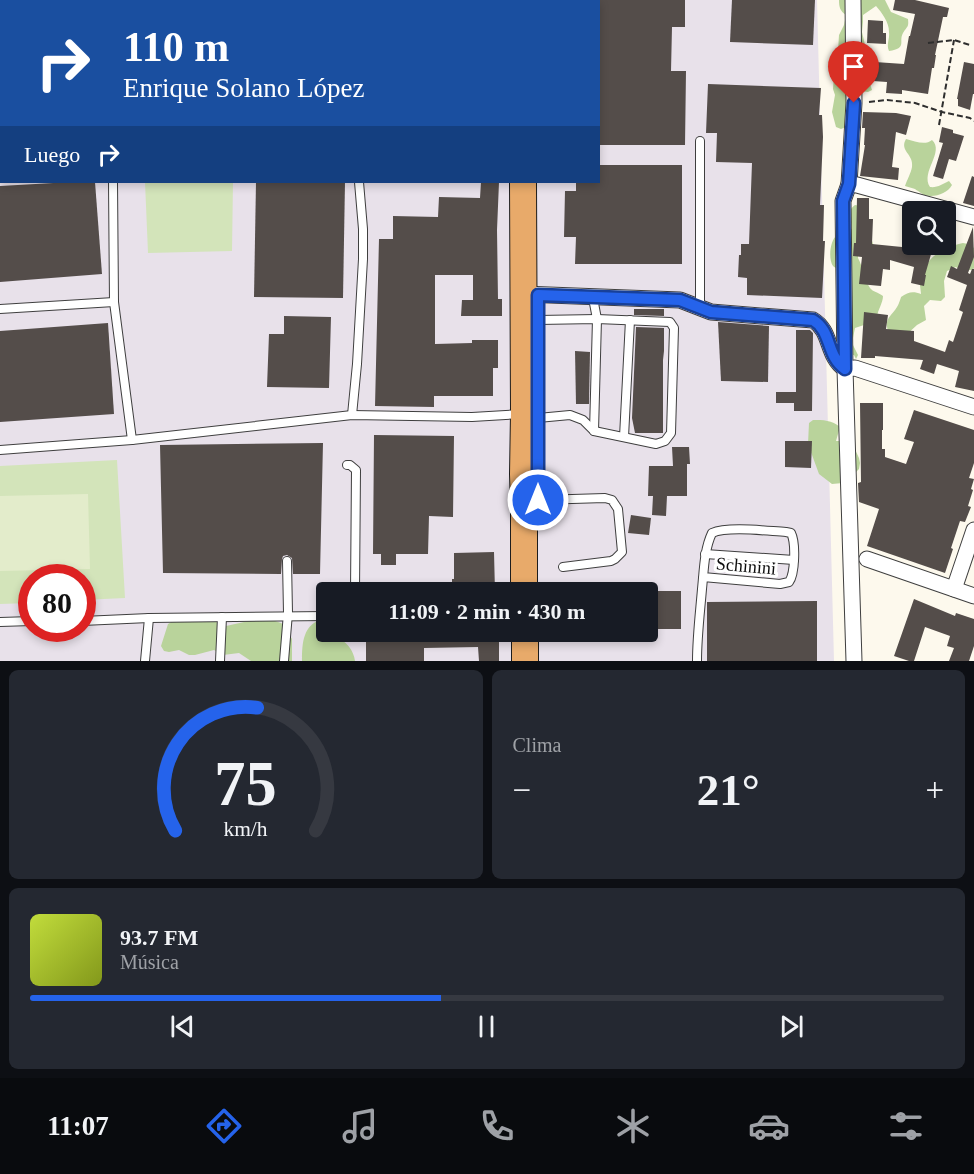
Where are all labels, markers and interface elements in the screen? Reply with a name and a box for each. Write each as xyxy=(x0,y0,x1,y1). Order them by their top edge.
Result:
icon: right xyxy=(24,24,102,102)
text: 110 m xyxy=(123,24,229,70)
pin xyxy=(828,41,879,103)
icon: arrive xyxy=(837,50,870,83)
text: Enrique Solano López xyxy=(123,73,364,103)
icon: right xyxy=(92,138,125,171)
text: Luego xyxy=(24,142,80,167)
map controls xyxy=(902,201,956,255)
button: search xyxy=(902,201,956,255)
position arrow xyxy=(506,468,570,532)
street label: Schinini xyxy=(715,553,777,579)
speed limit sign: 80 xyxy=(18,564,96,642)
text: 11:09 · 2 min · 430 m xyxy=(389,599,585,624)
text: Clima xyxy=(513,734,561,756)
text: 75 xyxy=(215,749,277,818)
text: 21° xyxy=(697,765,760,815)
text: − xyxy=(513,772,531,808)
text: + xyxy=(925,772,944,808)
text: km/h xyxy=(224,818,268,842)
text: 93.7 FM xyxy=(120,925,198,950)
text: Música xyxy=(120,951,179,973)
icon: previous xyxy=(166,1010,199,1043)
icon: pause xyxy=(470,1010,503,1043)
icon: next xyxy=(775,1010,808,1043)
icon: directions xyxy=(203,1105,245,1147)
icon: music xyxy=(339,1105,381,1147)
icon: phone xyxy=(476,1105,518,1147)
icon: climate xyxy=(612,1105,654,1147)
icon: car xyxy=(748,1105,790,1147)
icon: filters xyxy=(885,1105,927,1147)
text: 11:07 xyxy=(47,1111,109,1141)

